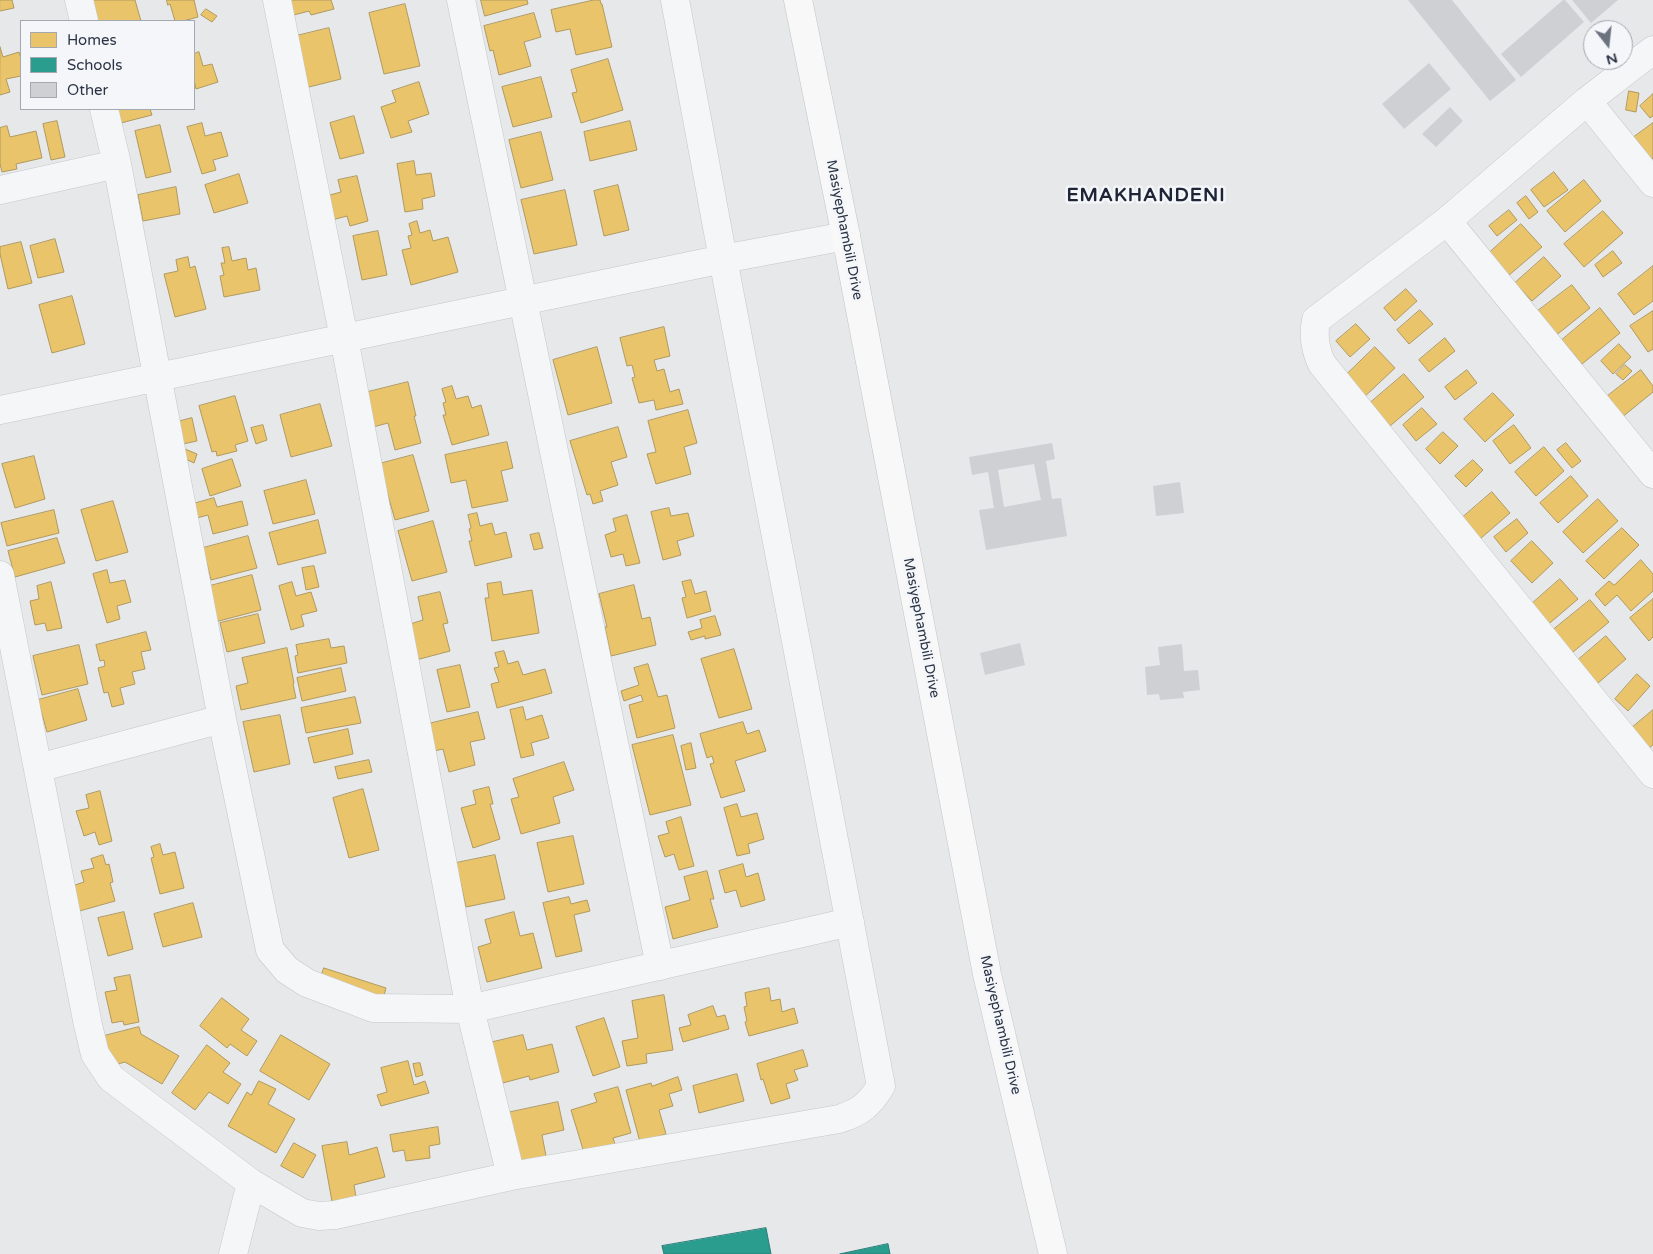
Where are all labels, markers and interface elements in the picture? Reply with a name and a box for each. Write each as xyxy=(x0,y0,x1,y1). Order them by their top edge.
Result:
legend xyxy=(20,20,195,110)
north arrow xyxy=(1583,20,1633,70)
text: Homes xyxy=(67,31,117,49)
text: N xyxy=(1604,49,1620,69)
text: Schools xyxy=(67,56,123,74)
text: Other xyxy=(67,81,108,99)
street label: Masiyephambili Drive xyxy=(822,158,866,302)
district label: EMAKHANDENI xyxy=(1065,185,1227,207)
street label: Masiyephambili Drive xyxy=(899,556,943,700)
street label: Masiyephambili Drive xyxy=(976,954,1024,1096)

